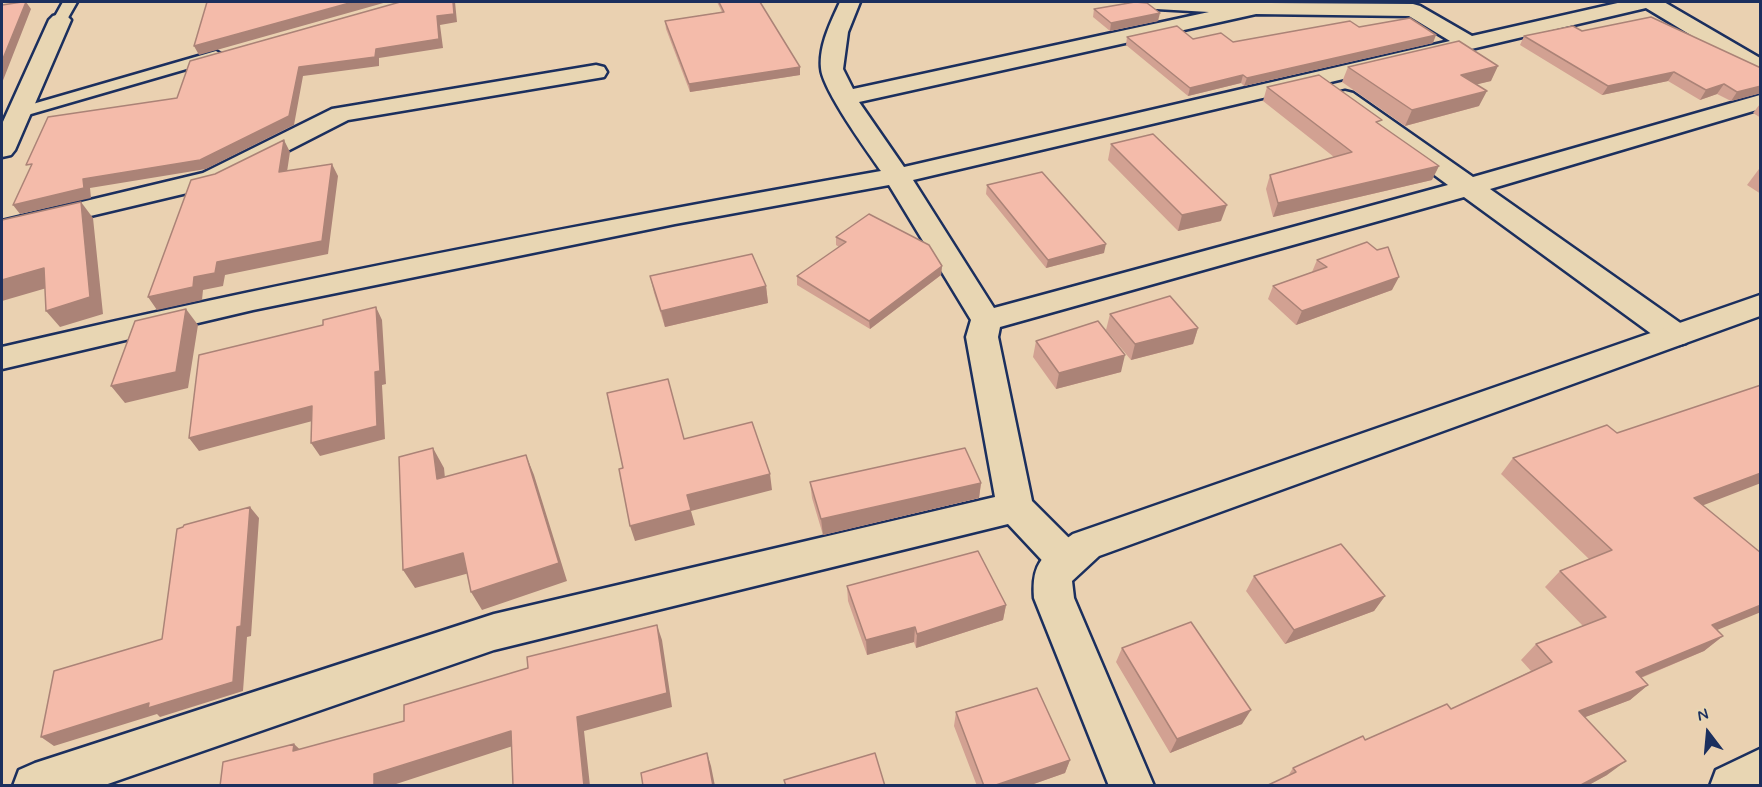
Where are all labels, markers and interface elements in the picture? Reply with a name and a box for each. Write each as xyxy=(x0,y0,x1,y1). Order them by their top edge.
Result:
north arrow xyxy=(1678,703,1738,763)
text: N xyxy=(1695,704,1711,727)

